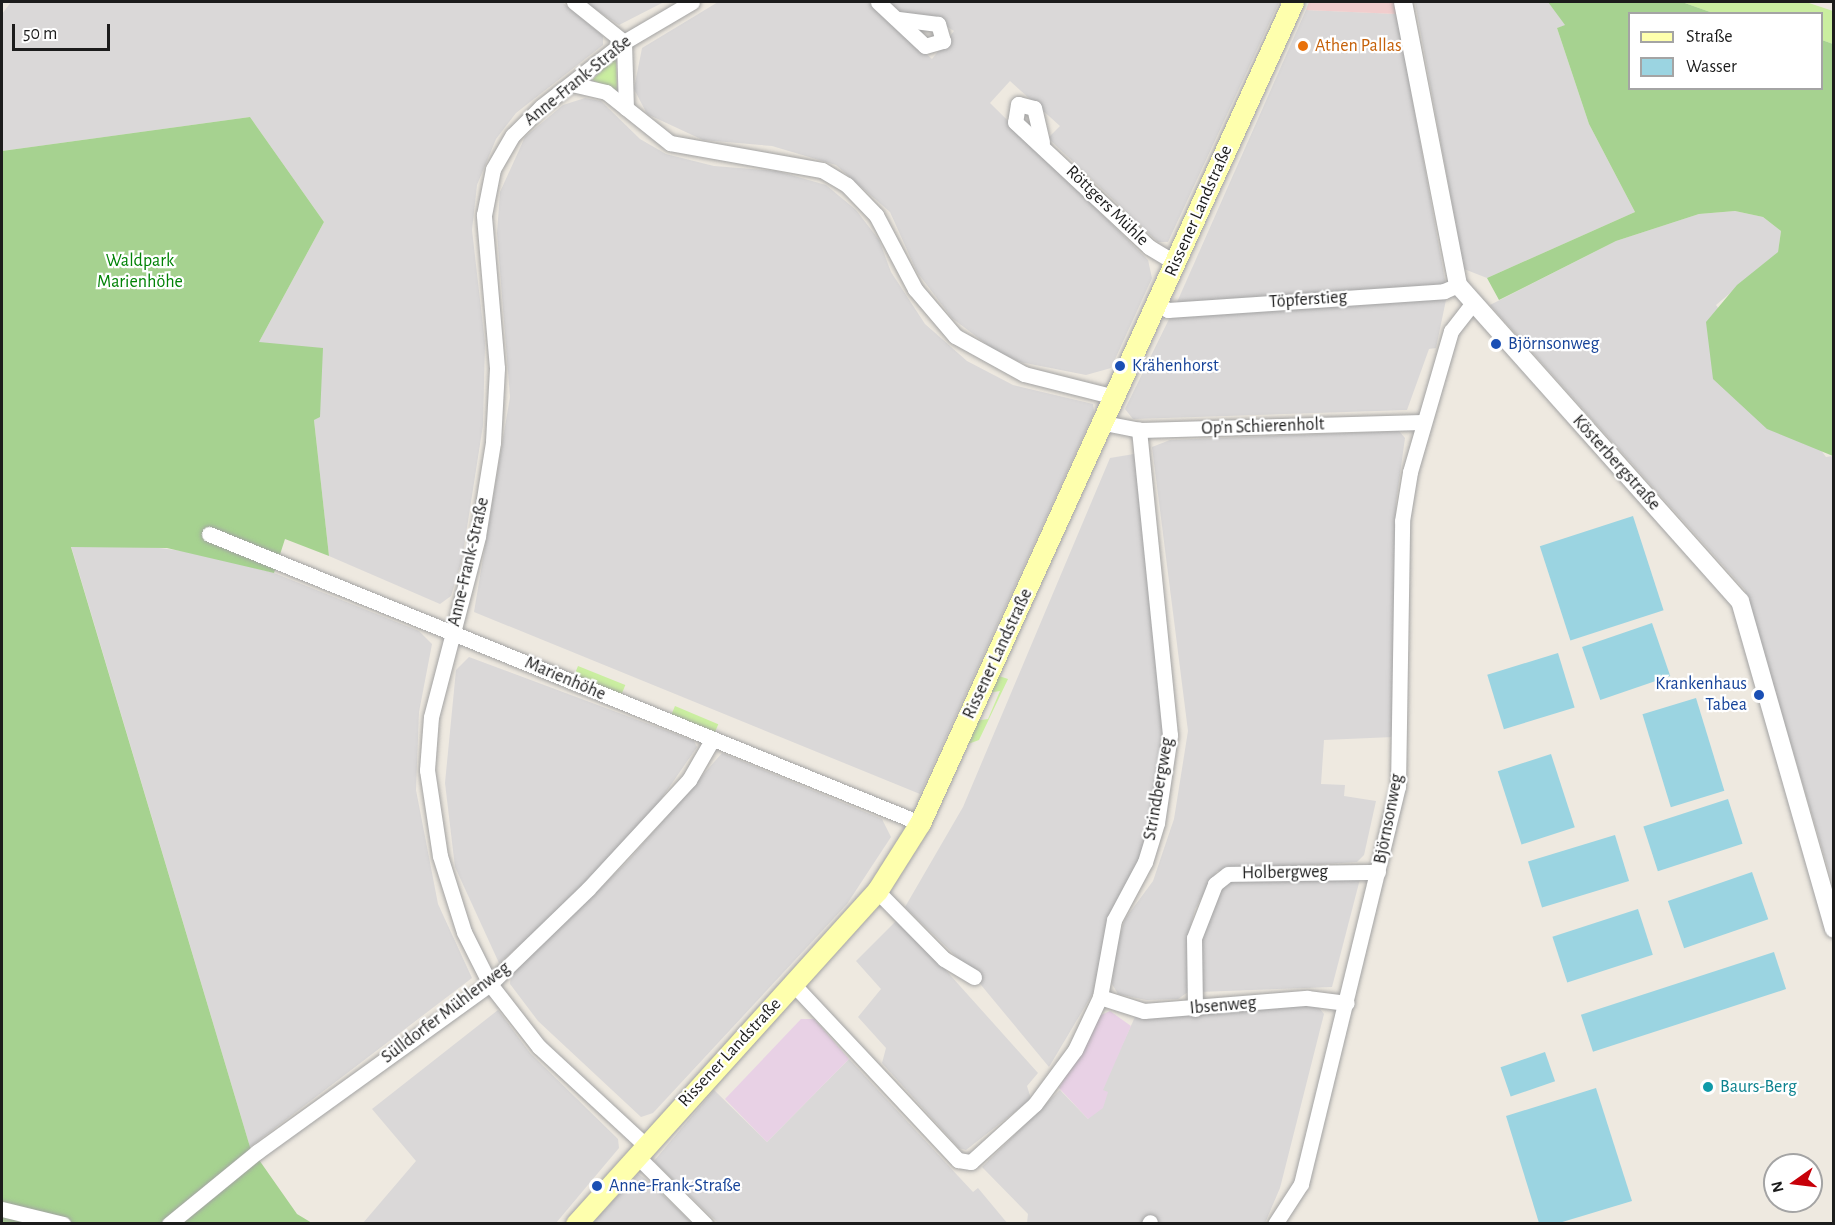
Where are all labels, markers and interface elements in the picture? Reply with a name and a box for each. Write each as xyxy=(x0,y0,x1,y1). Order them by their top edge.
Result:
scale bar xyxy=(15,12,112,50)
legend xyxy=(1628,12,1823,90)
text: 50 m xyxy=(23,25,57,43)
text: Straße xyxy=(1686,28,1732,46)
street label: Anne-Frank-Straße xyxy=(520,31,636,131)
place label: Athen Pallas xyxy=(1315,35,1402,57)
marker: Athen Pallas xyxy=(1296,39,1310,53)
text: Wasser xyxy=(1686,58,1737,76)
street label: Rissener Landstraße xyxy=(1160,142,1238,280)
street label: Röttgers Mühle xyxy=(1061,161,1153,251)
park label: Waldpark Marienhöhe xyxy=(97,251,183,294)
street label: Töpferstieg xyxy=(1268,287,1348,313)
place label: Björnsonweg xyxy=(1508,333,1599,355)
marker: Björnsonweg xyxy=(1489,337,1503,351)
place label: Krähenhorst xyxy=(1132,355,1219,377)
marker: Krähenhorst xyxy=(1113,359,1127,373)
street label: Kösterbergstraße xyxy=(1567,411,1665,515)
street label: Op'n Schierenholt xyxy=(1201,414,1325,440)
street label: Anne-Frank-Straße xyxy=(444,495,494,629)
street label: Rissener Landstraße xyxy=(958,585,1038,723)
street label: Marienhöhe xyxy=(521,652,609,706)
place label: Krankenhaus Tabea xyxy=(1655,674,1747,716)
marker: Krankenhaus Tabea xyxy=(1752,688,1766,702)
street label: Strindbergweg xyxy=(1139,736,1179,842)
street label: Björnsonweg xyxy=(1370,772,1408,866)
street label: Holbergweg xyxy=(1242,861,1328,885)
street label: Sülldorfer Mühlenweg xyxy=(377,958,515,1068)
street label: Ibsenweg xyxy=(1189,992,1257,1020)
street label: Rissener Landstraße xyxy=(674,994,786,1112)
place label: Baurs-Berg xyxy=(1720,1076,1797,1098)
marker: Baurs-Berg xyxy=(1701,1080,1715,1094)
north arrow xyxy=(1763,1153,1823,1213)
place label: Anne-Frank-Straße xyxy=(609,1175,741,1197)
marker: Anne-Frank-Straße xyxy=(590,1179,604,1193)
text: N xyxy=(1768,1180,1787,1194)

